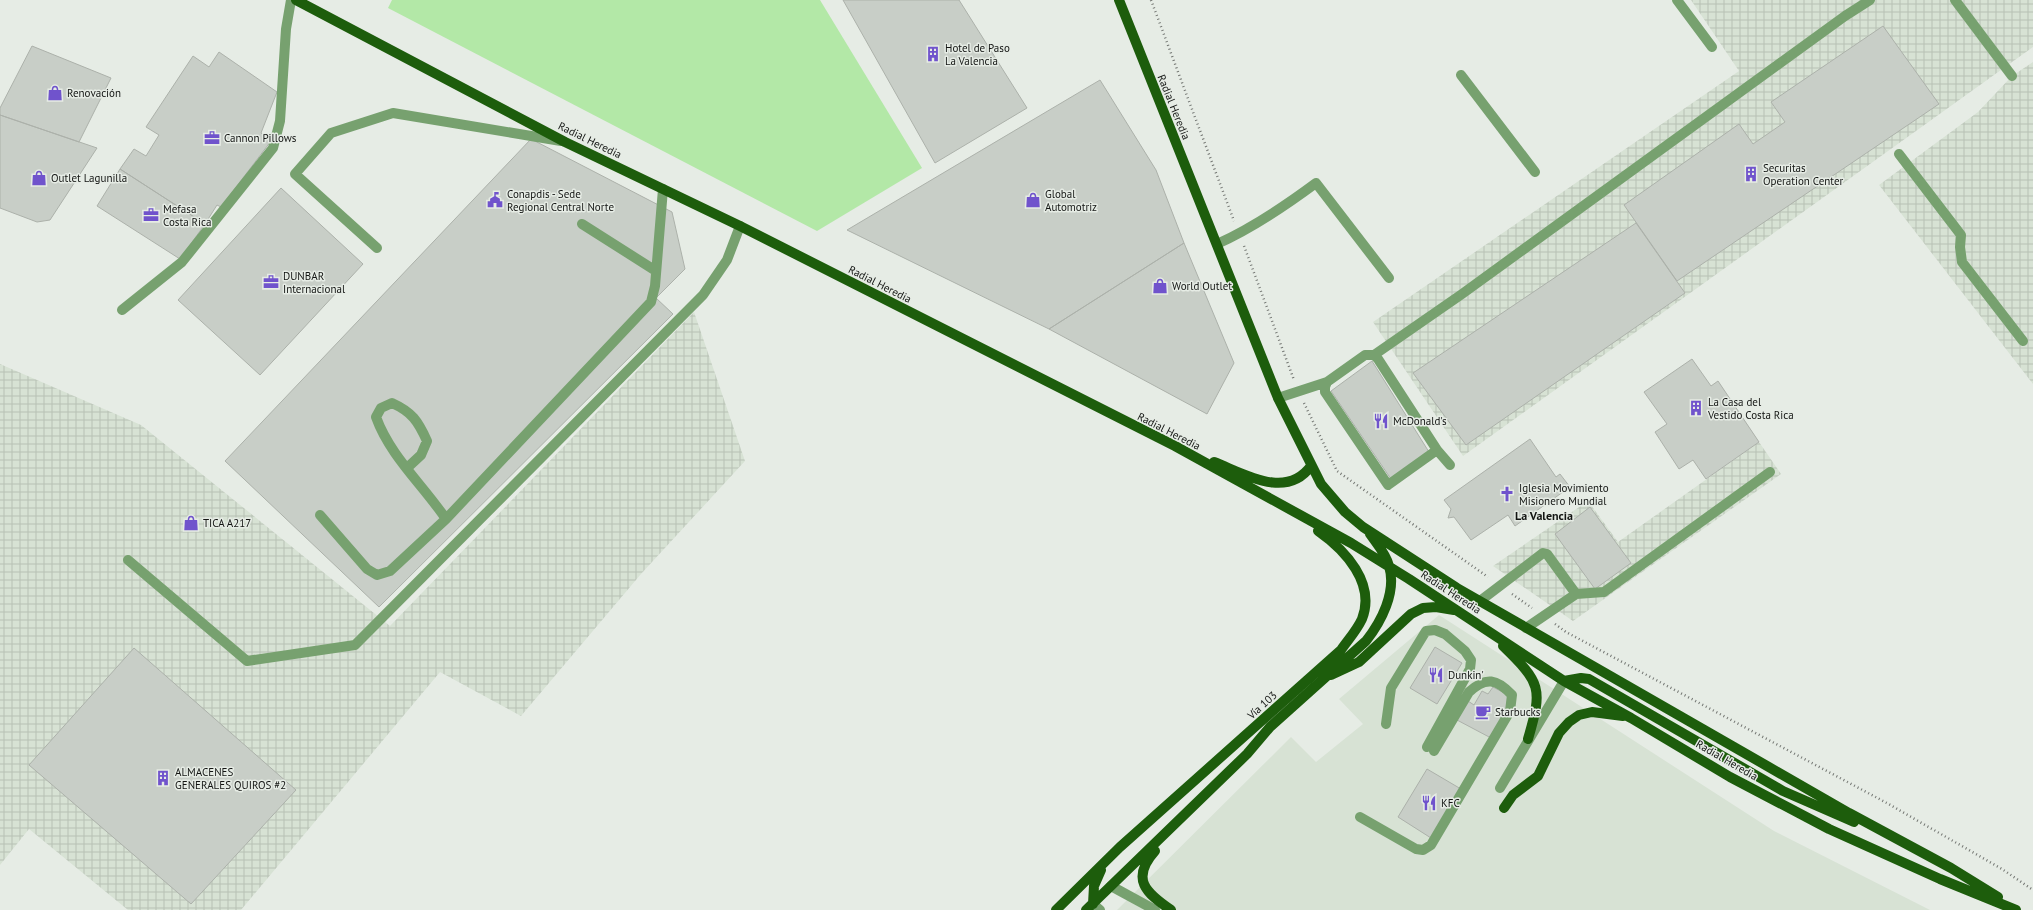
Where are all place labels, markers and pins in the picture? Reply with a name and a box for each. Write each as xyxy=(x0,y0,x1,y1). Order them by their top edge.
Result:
place label: Hotel de Paso La Valencia xyxy=(945,41,1010,68)
building icon: Hotel de Paso La Valencia xyxy=(924,45,942,63)
shop icon: Renovación xyxy=(46,84,64,102)
place label: Renovación xyxy=(67,86,121,100)
office icon: Cannon Pillows xyxy=(203,129,221,147)
place label: Cannon Pillows xyxy=(224,131,297,145)
place label: Securitas Operation Center xyxy=(1763,161,1843,188)
building icon: Securitas Operation Center xyxy=(1742,165,1760,183)
shop icon: Outlet Lagunilla xyxy=(30,169,48,187)
place label: Outlet Lagunilla xyxy=(51,171,127,185)
place label: Conapdis - Sede Regional Central Norte xyxy=(507,187,614,214)
place label: Global Automotriz xyxy=(1045,187,1097,214)
public building icon: Conapdis - Sede Regional Central Norte xyxy=(486,191,504,209)
shop icon: Global Automotriz xyxy=(1024,191,1042,209)
place label: Mefasa Costa Rica xyxy=(163,202,211,229)
office icon: Mefasa Costa Rica xyxy=(142,206,160,224)
place label: DUNBAR Internacional xyxy=(283,269,346,296)
office icon: DUNBAR Internacional xyxy=(262,273,280,291)
shop icon: World Outlet xyxy=(1151,277,1169,295)
place label: World Outlet xyxy=(1172,279,1232,293)
place label: La Casa del Vestido Costa Rica xyxy=(1707,395,1794,422)
building icon: La Casa del Vestido Costa Rica xyxy=(1687,399,1705,417)
restaurant icon: McDonald's xyxy=(1372,412,1390,430)
place label: McDonald's xyxy=(1393,414,1447,428)
place label: Iglesia Movimiento Misionero Mundial xyxy=(1519,481,1609,508)
church icon: Iglesia Movimiento Misionero Mundial xyxy=(1498,485,1516,503)
shop icon: TICA A217 xyxy=(182,514,200,532)
place label: TICA A217 xyxy=(203,516,251,530)
restaurant icon: Dunkin' xyxy=(1427,666,1445,684)
place label: Dunkin' xyxy=(1448,668,1484,682)
cafe icon: Starbucks xyxy=(1474,703,1492,721)
place label: Starbucks xyxy=(1495,705,1541,719)
place label: ALMACENES GENERALES QUIROS #2 xyxy=(175,765,286,792)
building icon: ALMACENES GENERALES QUIROS #2 xyxy=(154,769,172,787)
restaurant icon: KFC xyxy=(1420,794,1438,812)
place label: KFC xyxy=(1441,796,1460,810)

